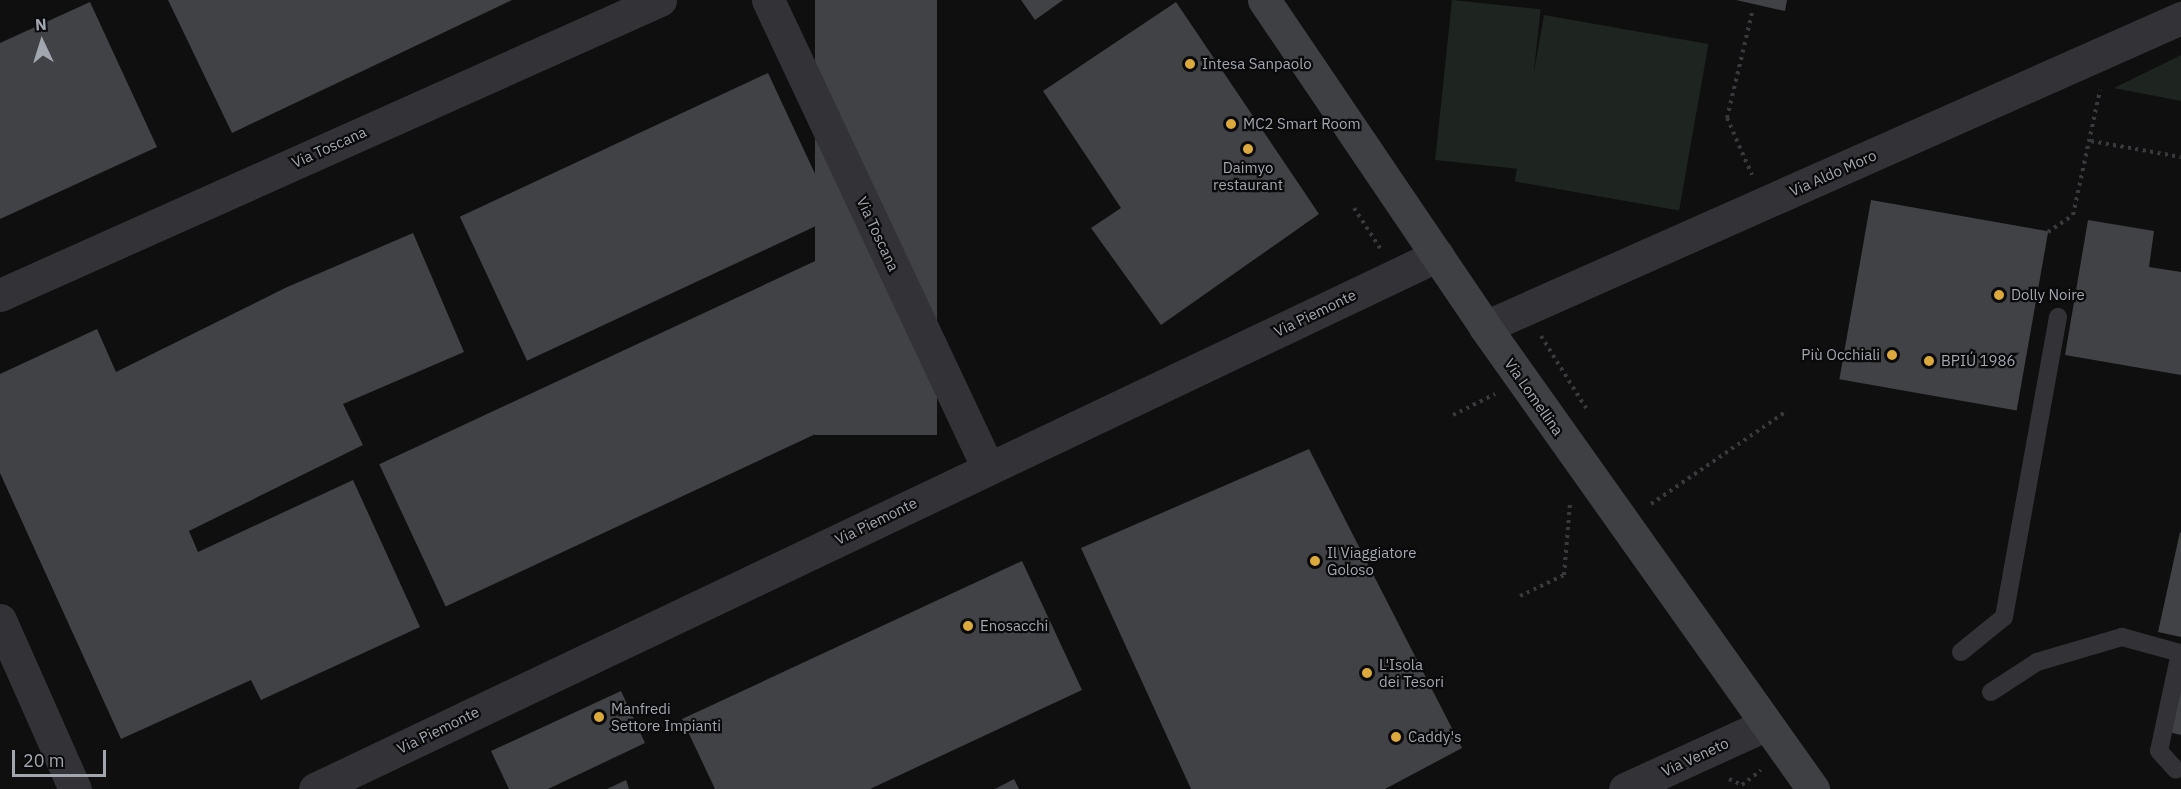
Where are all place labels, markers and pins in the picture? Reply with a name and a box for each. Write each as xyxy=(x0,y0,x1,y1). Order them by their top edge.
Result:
place label: Intesa Sanpaolo xyxy=(1202,55,1312,73)
marker: Intesa Sanpaolo xyxy=(1183,57,1197,71)
place label: MC2 Smart Room xyxy=(1243,115,1360,133)
marker: MC2 Smart Room xyxy=(1224,117,1238,131)
marker: Daimyo restaurant xyxy=(1241,142,1255,156)
place label: Daimyo restaurant xyxy=(1213,158,1283,193)
place label: Dolly Noire xyxy=(2011,286,2085,304)
marker: Dolly Noire xyxy=(1992,288,2006,302)
place label: Più Occhiali xyxy=(1801,346,1880,364)
marker: Più Occhiali xyxy=(1885,348,1899,362)
place label: BPIÚ 1986 xyxy=(1941,352,2016,370)
marker: BPIÚ 1986 xyxy=(1922,354,1936,368)
place label: Il Viaggiatore Goloso xyxy=(1327,543,1416,578)
marker: Il Viaggiatore Goloso xyxy=(1308,554,1322,568)
place label: Enosacchi xyxy=(980,617,1048,635)
marker: Enosacchi xyxy=(961,619,975,633)
place label: L'Isola dei Tesori xyxy=(1379,655,1444,690)
marker: L'Isola dei Tesori xyxy=(1360,666,1374,680)
place label: Manfredi Settore Impianti xyxy=(611,699,721,734)
marker: Manfredi Settore Impianti xyxy=(592,710,606,724)
place label: Caddy's xyxy=(1408,728,1461,746)
marker: Caddy's xyxy=(1389,730,1403,744)

